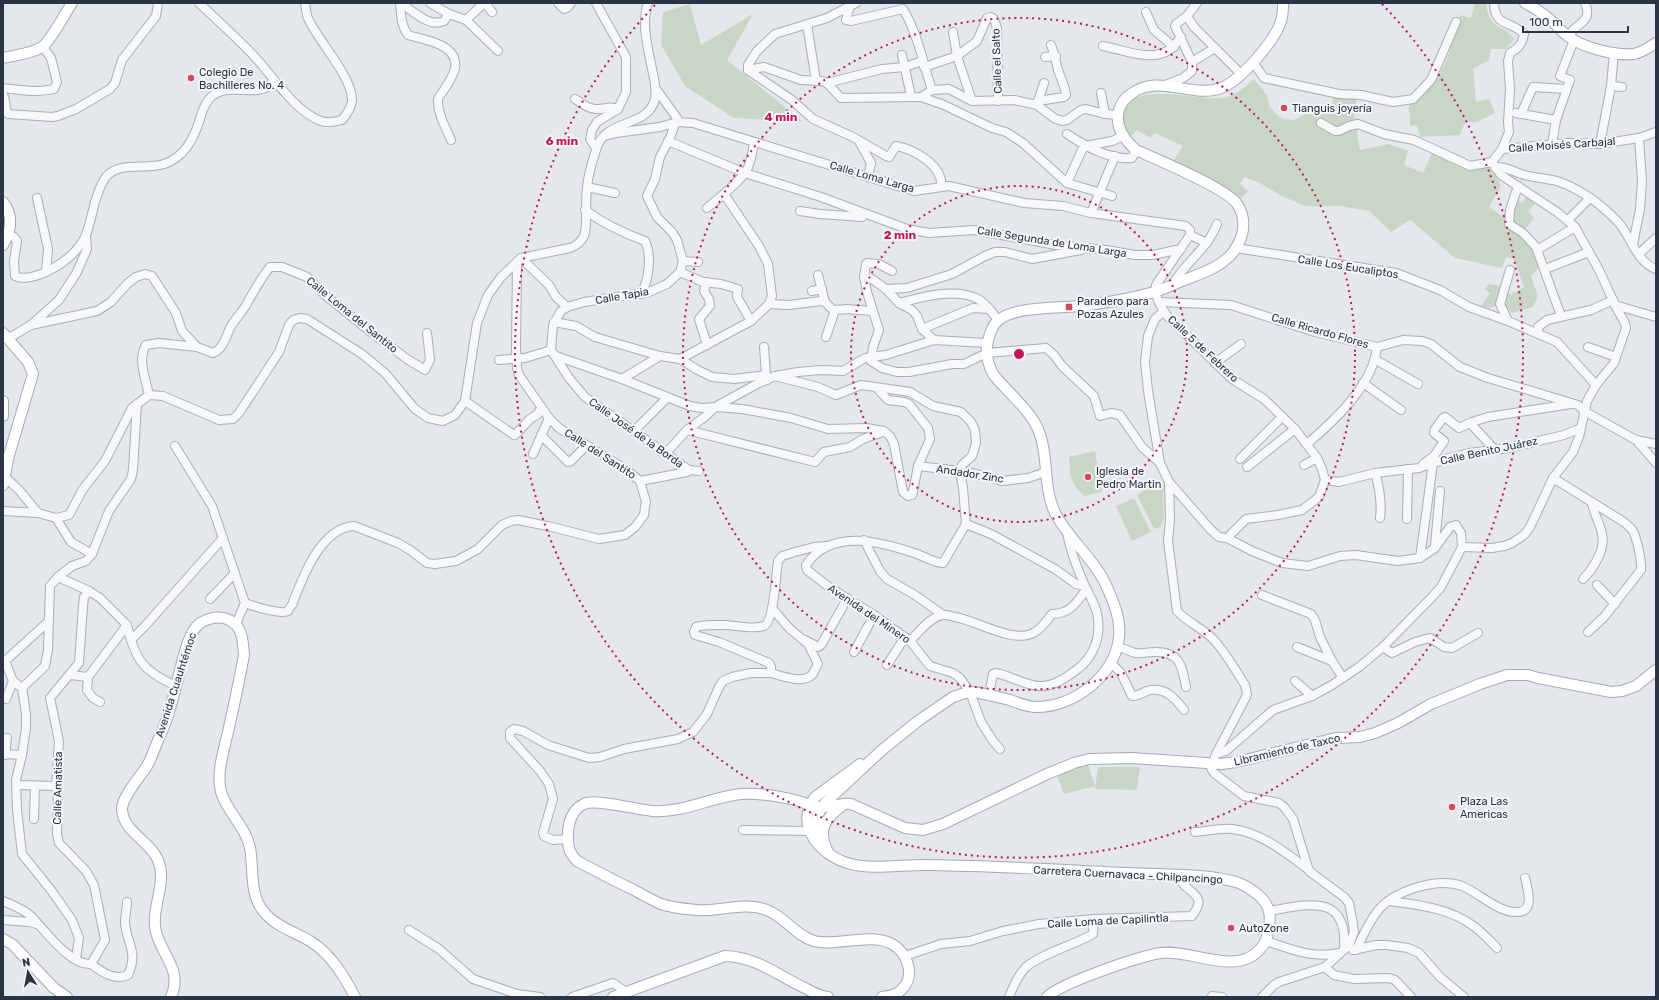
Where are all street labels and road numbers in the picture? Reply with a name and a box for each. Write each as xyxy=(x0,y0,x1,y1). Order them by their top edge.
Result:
street label: Calle el Salto xyxy=(989,28,1005,94)
street label: Calle Moisés Carbajal xyxy=(1508,135,1616,155)
street label: Calle Loma Larga xyxy=(828,159,916,195)
street label: Calle Segunda de Loma Larga xyxy=(976,224,1128,260)
street label: Calle Los Eucaliptos xyxy=(1297,253,1400,281)
street label: Calle Loma del Santito xyxy=(304,274,400,356)
street label: Calle Tapia xyxy=(594,285,650,307)
street label: Calle Ricardo Flores xyxy=(1270,311,1370,351)
street label: Calle 5 de Febrero xyxy=(1165,313,1241,385)
street label: Calle José de la Borda xyxy=(586,395,686,471)
street label: Calle del Santito xyxy=(562,426,638,482)
street label: Calle Benito Juárez xyxy=(1439,434,1539,468)
street label: Andador Zinc xyxy=(935,462,1005,486)
street label: Avenida del Minero xyxy=(825,582,913,646)
street label: Avenida Cuauhtémoc xyxy=(153,631,199,739)
street label: Libramiento de Taxco xyxy=(1233,731,1341,769)
street label: Calle Amatista xyxy=(51,751,65,825)
street label: Carretera Cuernavaca - Chilpancingo xyxy=(1033,864,1223,886)
street label: Calle Loma de Capilintla xyxy=(1047,911,1169,931)

